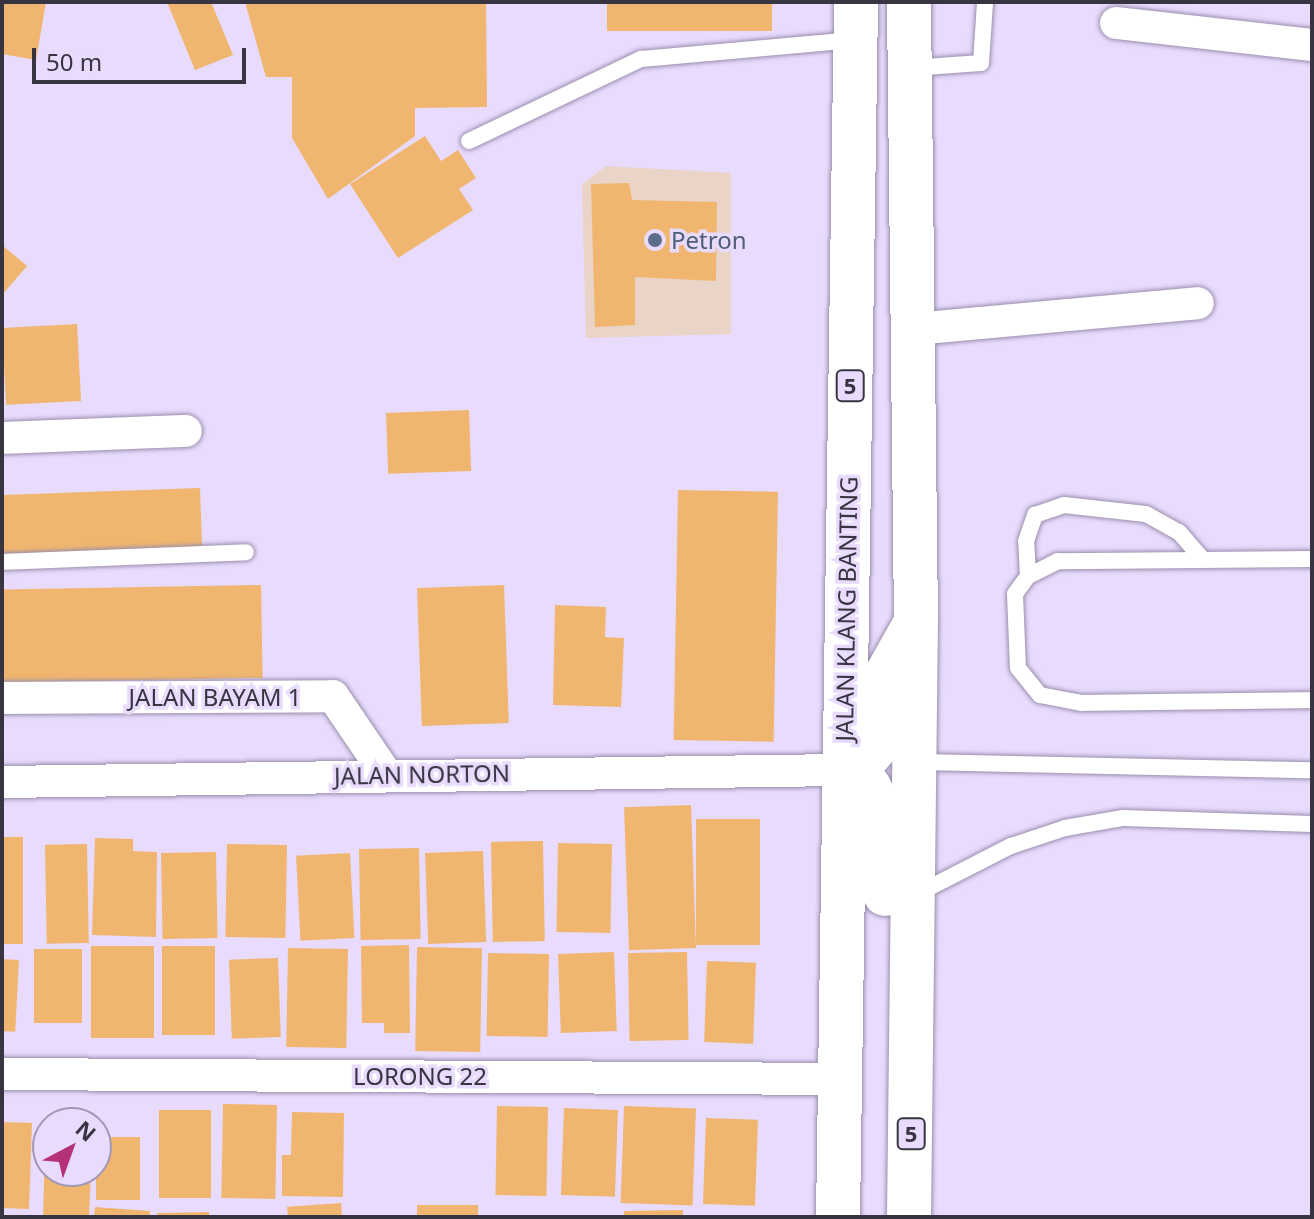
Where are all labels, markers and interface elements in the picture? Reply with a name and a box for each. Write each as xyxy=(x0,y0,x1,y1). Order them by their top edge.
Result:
scale bar xyxy=(36,32,250,82)
text: 50 m xyxy=(46,45,102,78)
place label: Petron xyxy=(671,226,747,254)
marker: Petron xyxy=(646,231,664,249)
road number: 5 xyxy=(834,368,866,404)
street label: JALAN KLANG BANTING xyxy=(829,476,863,742)
street label: JALAN BAYAM 1 xyxy=(129,683,301,711)
street label: JALAN NORTON xyxy=(334,758,510,790)
street label: LORONG 22 xyxy=(353,1062,487,1090)
north arrow xyxy=(32,1107,112,1187)
text: N xyxy=(70,1113,103,1148)
road number: 5 xyxy=(895,1116,927,1152)

